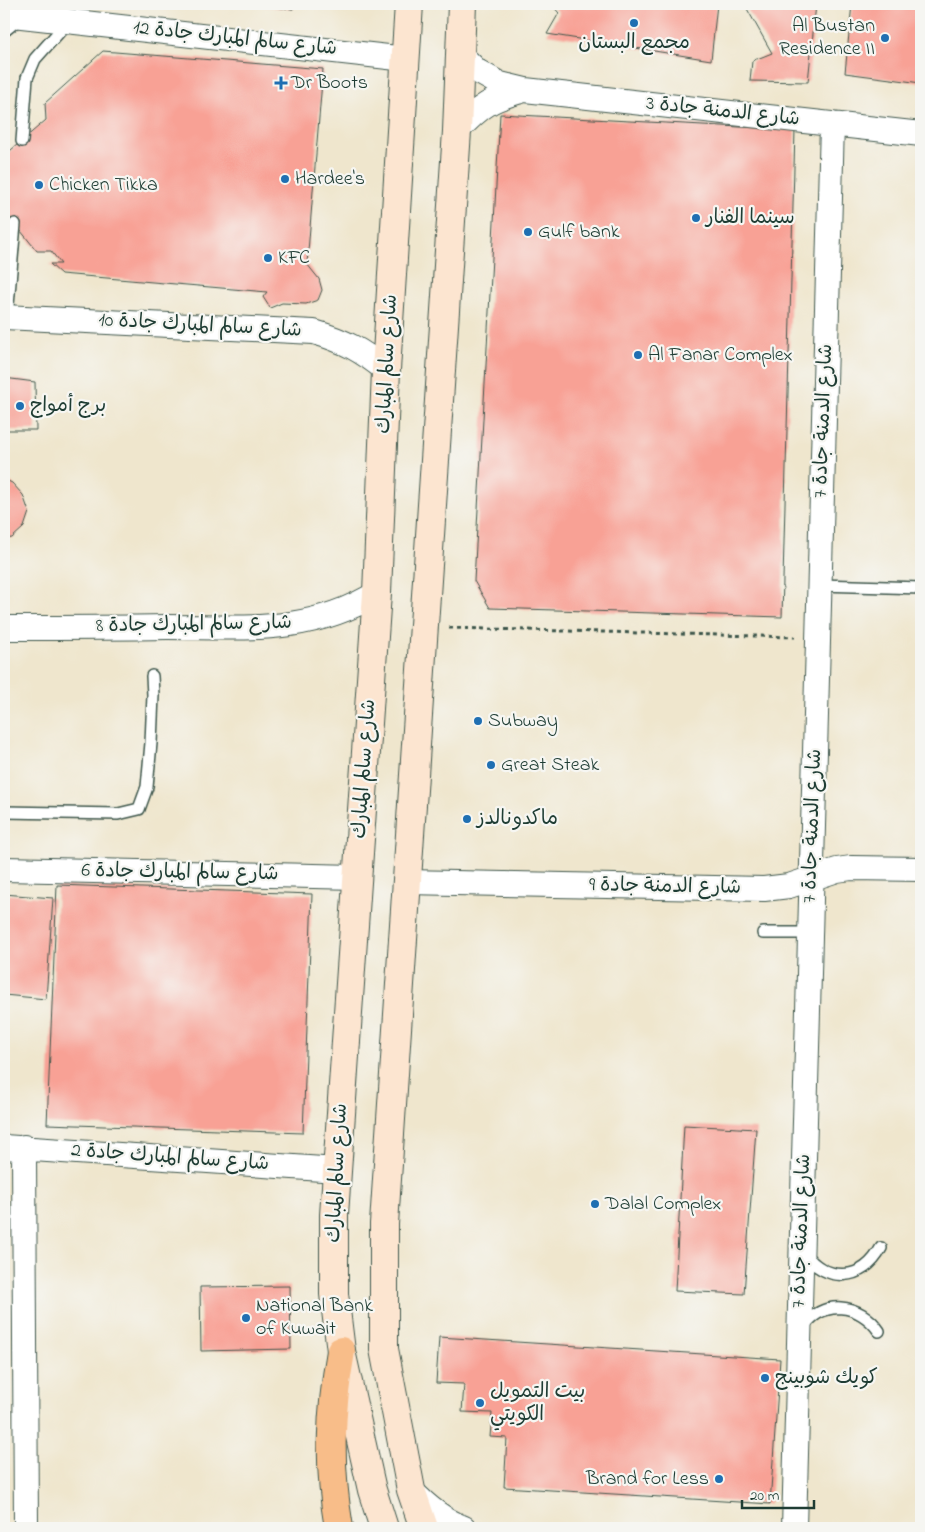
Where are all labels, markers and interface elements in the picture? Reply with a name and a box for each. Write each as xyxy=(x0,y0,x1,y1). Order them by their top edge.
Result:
place label: Al Bustan Residence II xyxy=(779,12,875,64)
street label: شارع سالم المبارك جادة 12 xyxy=(132,14,338,64)
marker: مجمع البستان xyxy=(628,17,640,29)
place label: مجمع البستان xyxy=(578,29,690,58)
marker: Al Bustan Residence II xyxy=(879,32,891,44)
place label: Dr Boots xyxy=(290,69,368,98)
marker: Dr Boots xyxy=(275,77,287,89)
street label: شارع الدمنة جادة 3 xyxy=(645,90,801,134)
place label: Hardee's xyxy=(295,165,365,194)
place label: Chicken Tikka xyxy=(49,171,158,200)
marker: Hardee's xyxy=(279,173,291,185)
marker: Chicken Tikka xyxy=(33,179,45,191)
place label: سينما الفنار xyxy=(704,204,795,233)
marker: سينما الفنار xyxy=(690,212,702,224)
place label: Gulf bank xyxy=(538,218,620,247)
marker: Gulf bank xyxy=(522,226,534,238)
place label: KFC xyxy=(278,244,310,273)
marker: KFC xyxy=(262,252,274,264)
street label: شارع سالم المبارك xyxy=(370,294,406,434)
street label: شارع سالم المبارك جادة 10 xyxy=(98,306,302,346)
place label: Al Fanar Complex xyxy=(648,341,793,370)
street label: شارع الدمنة جادة 7 xyxy=(807,343,841,499)
marker: Al Fanar Complex xyxy=(632,349,644,361)
place label: برج أمواج xyxy=(30,392,106,421)
marker: برج أمواج xyxy=(14,400,26,412)
street label: شارع سالم المبارك جادة 8 xyxy=(96,609,292,641)
street label: شارع سالم المبارك xyxy=(346,698,384,840)
place label: Subway xyxy=(488,707,558,736)
marker: Subway xyxy=(472,715,484,727)
street label: شارع الدمنة جادة 7 xyxy=(796,748,830,904)
place label: Great Steak xyxy=(501,751,600,780)
marker: Great Steak xyxy=(485,759,497,771)
place label: ماكدونالدز xyxy=(475,805,558,834)
marker: ماكدونالدز xyxy=(461,813,473,825)
street label: شارع سالم المبارك جادة 6 xyxy=(81,857,279,889)
street label: شارع الدمنة جادة 9 xyxy=(589,871,741,903)
street label: شارع سالم المبارك xyxy=(320,1103,356,1243)
street label: شارع سالم المبارك جادة 2 xyxy=(70,1137,270,1179)
street label: شارع الدمنة جادة 7 xyxy=(785,1153,819,1309)
place label: Dalal Complex xyxy=(604,1190,721,1219)
marker: Dalal Complex xyxy=(589,1198,601,1210)
place label: National Bank of Kuwait xyxy=(256,1292,373,1344)
marker: National Bank of Kuwait xyxy=(240,1312,252,1324)
place label: كويك شوبينج xyxy=(775,1364,878,1393)
marker: كويك شوبينج xyxy=(759,1372,771,1384)
place label: بيت التمويل الكويتي xyxy=(490,1378,585,1431)
marker: بيت التمويل الكويتي xyxy=(474,1397,486,1409)
place label: Brand for Less xyxy=(585,1465,709,1494)
marker: Brand for Less xyxy=(713,1473,725,1485)
scale bar xyxy=(742,1477,815,1509)
text: 20 m xyxy=(750,1485,780,1507)

